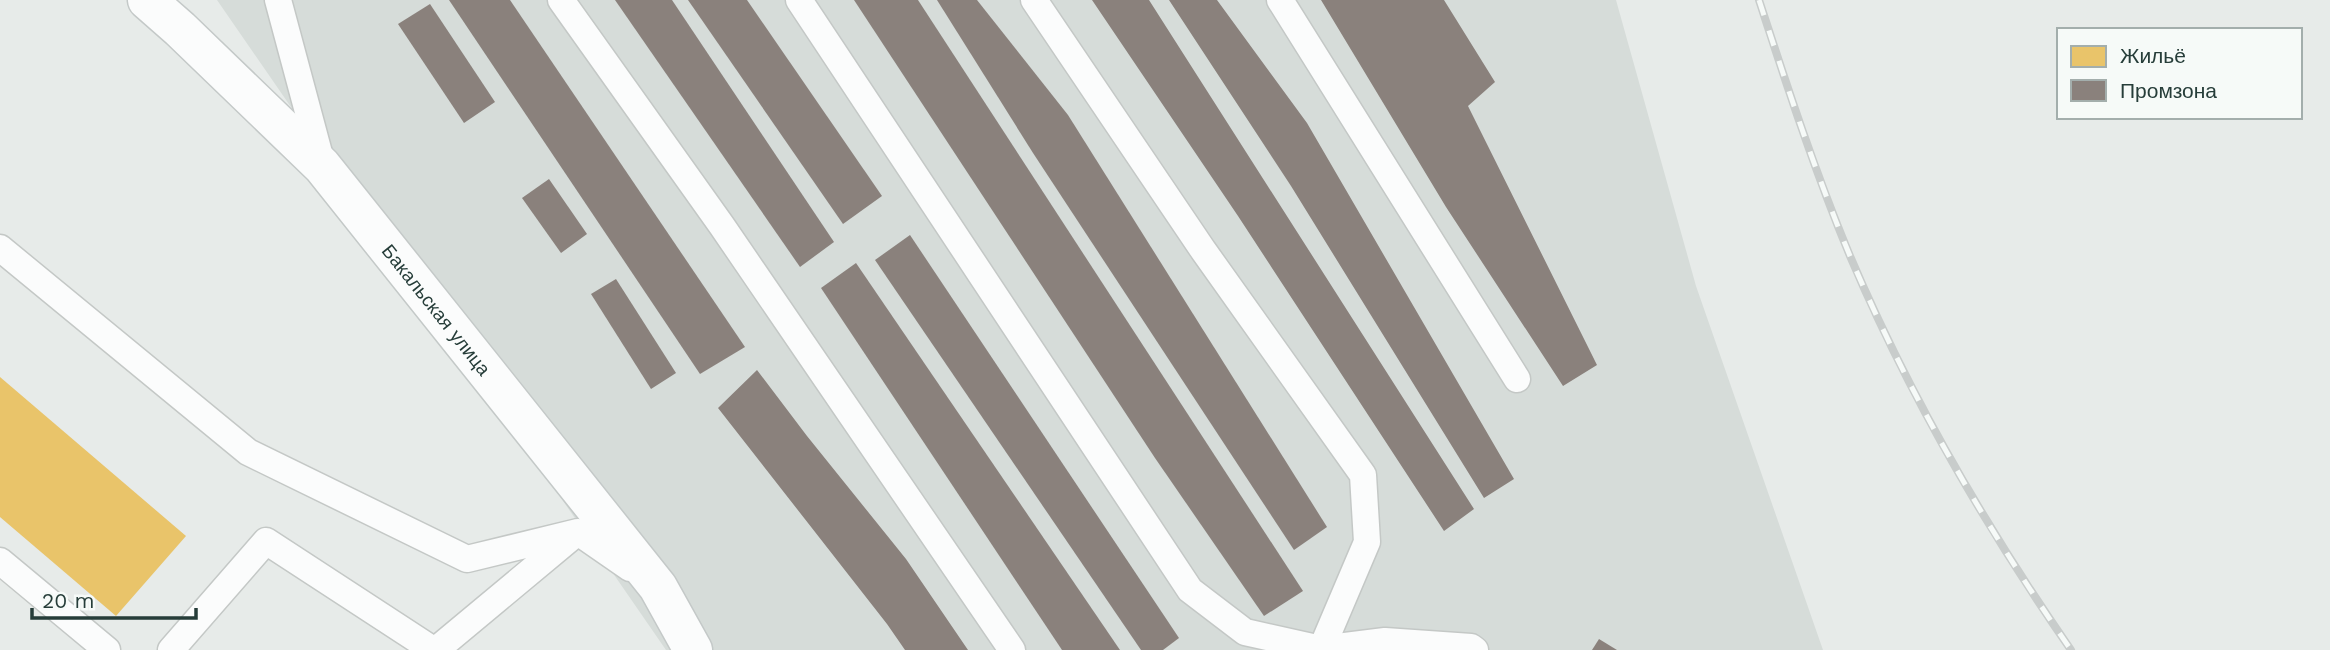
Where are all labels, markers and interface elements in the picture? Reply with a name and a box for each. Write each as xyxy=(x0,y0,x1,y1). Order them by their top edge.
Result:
legend xyxy=(2057,28,2302,119)
text: Жильё xyxy=(2120,43,2186,68)
text: Промзона xyxy=(2120,78,2217,103)
street label: Бакальская улица xyxy=(377,240,496,380)
scale bar xyxy=(32,576,196,620)
text: 20 m xyxy=(42,588,94,613)

